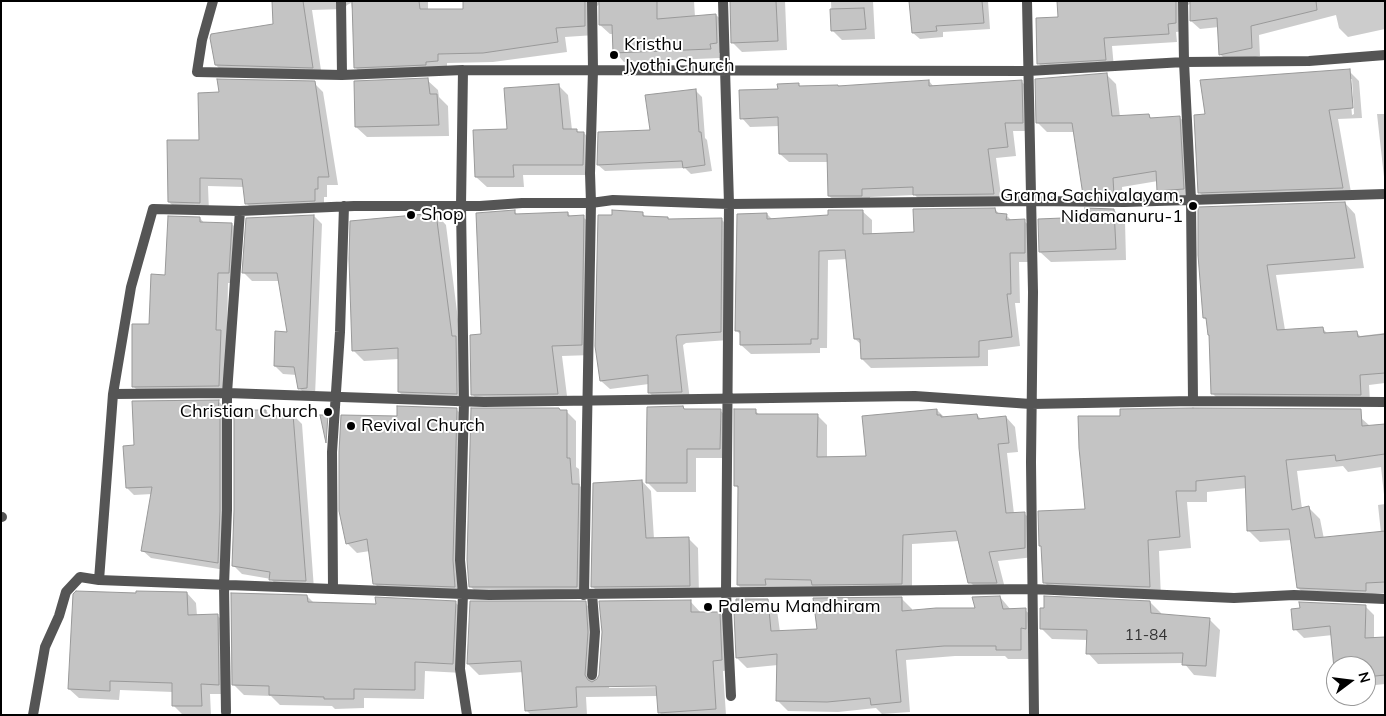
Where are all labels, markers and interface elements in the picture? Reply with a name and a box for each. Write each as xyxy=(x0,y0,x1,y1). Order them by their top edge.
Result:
place label: Kristhu Jyothi Church xyxy=(624,34,734,76)
marker: Kristhu Jyothi Church xyxy=(608,49,620,61)
place label: Grama Sachivalayam, Nidamanuru-1 xyxy=(1000,185,1183,228)
marker: Grama Sachivalayam, Nidamanuru-1 xyxy=(1187,200,1199,212)
place label: Shop xyxy=(421,204,464,226)
marker: Shop xyxy=(405,209,417,221)
place label: Christian Church xyxy=(180,401,318,423)
marker: Christian Church xyxy=(322,406,334,418)
place label: Revival Church xyxy=(361,415,485,437)
marker: Revival Church xyxy=(345,420,357,432)
place label: Palemu Mandhiram xyxy=(718,596,881,618)
marker: Palemu Mandhiram xyxy=(702,601,714,613)
house number: 11-84 xyxy=(1125,626,1167,644)
north arrow xyxy=(1326,656,1376,706)
text: N xyxy=(1354,670,1375,685)

